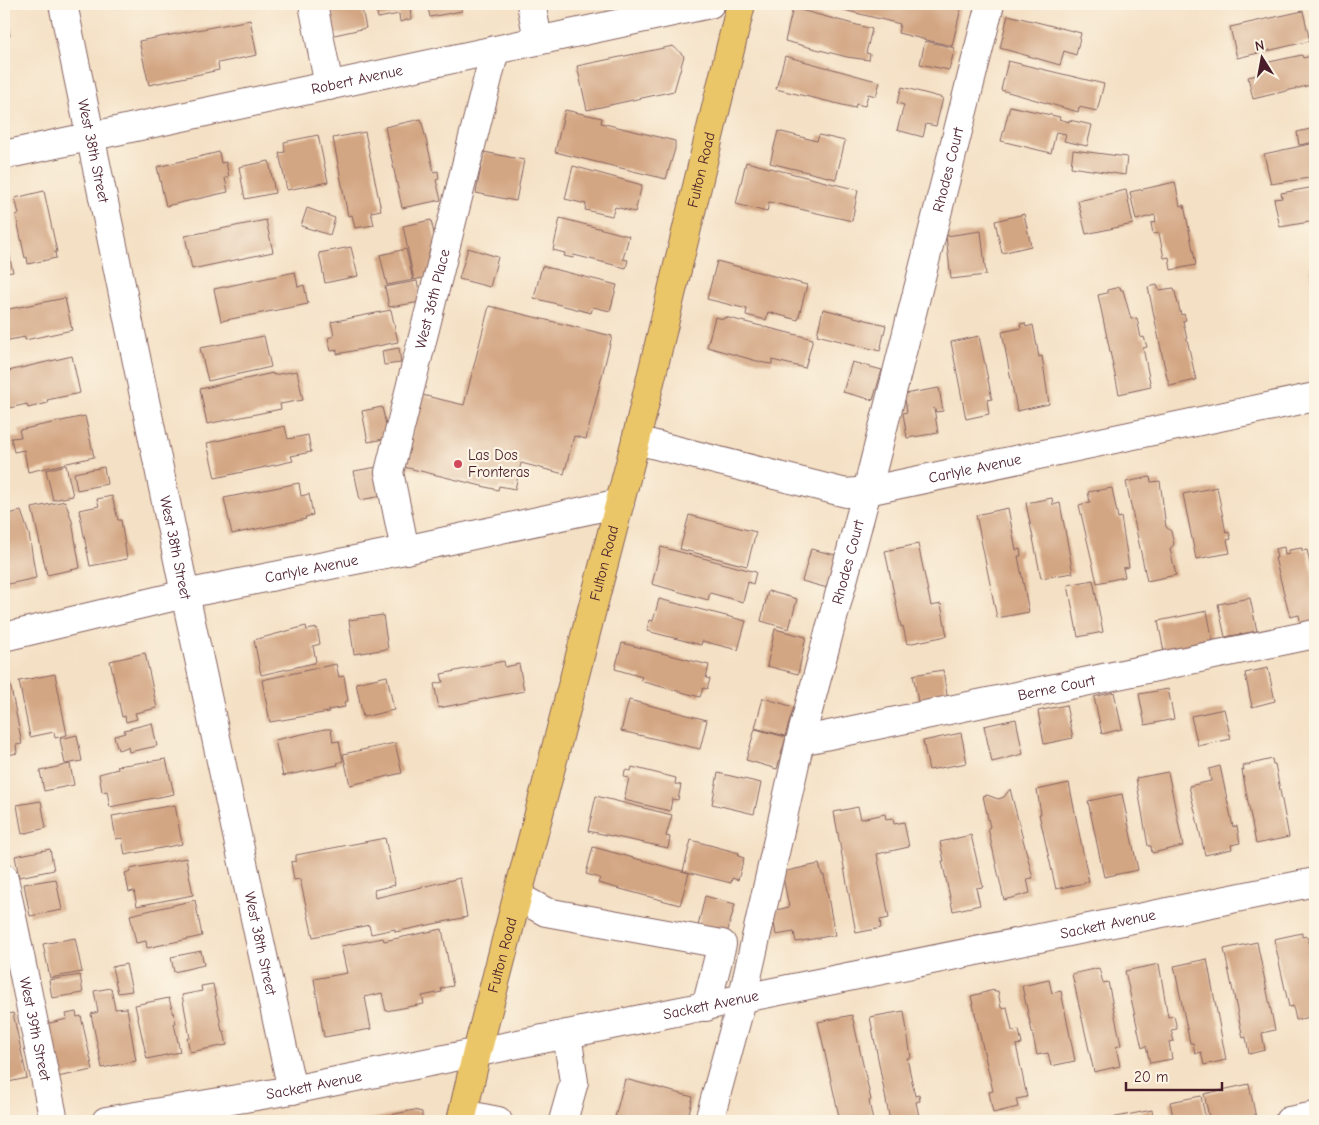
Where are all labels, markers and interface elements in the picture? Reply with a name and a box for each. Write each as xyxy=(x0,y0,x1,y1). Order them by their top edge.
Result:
north arrow xyxy=(1236,32,1286,82)
text: N xyxy=(1254,37,1266,55)
street label: Robert Avenue xyxy=(310,61,405,98)
street label: West 38th Street xyxy=(74,97,113,205)
street label: Rhodes Court xyxy=(929,125,968,214)
street label: Fulton Road xyxy=(683,130,719,209)
street label: West 36th Place xyxy=(411,247,454,351)
place label: Las Dos Fronteras xyxy=(468,446,530,481)
street label: Carlyle Avenue xyxy=(927,450,1024,487)
marker: Las Dos Fronteras xyxy=(452,458,464,470)
street label: West 38th Street xyxy=(156,494,195,602)
street label: Rhodes Court xyxy=(828,517,868,606)
street label: Fulton Road xyxy=(586,523,622,603)
street label: Carlyle Avenue xyxy=(263,551,360,587)
street label: Berne Court xyxy=(1016,671,1098,705)
street label: West 38th Street xyxy=(240,890,280,998)
street label: Sackett Avenue xyxy=(1058,906,1158,943)
street label: Fulton Road xyxy=(484,915,521,995)
street label: West 39th Street xyxy=(16,975,55,1083)
street label: Sackett Avenue xyxy=(662,986,761,1023)
scale bar xyxy=(1126,1060,1223,1092)
street label: Sackett Avenue xyxy=(265,1067,364,1103)
text: 20 m xyxy=(1134,1068,1168,1086)

